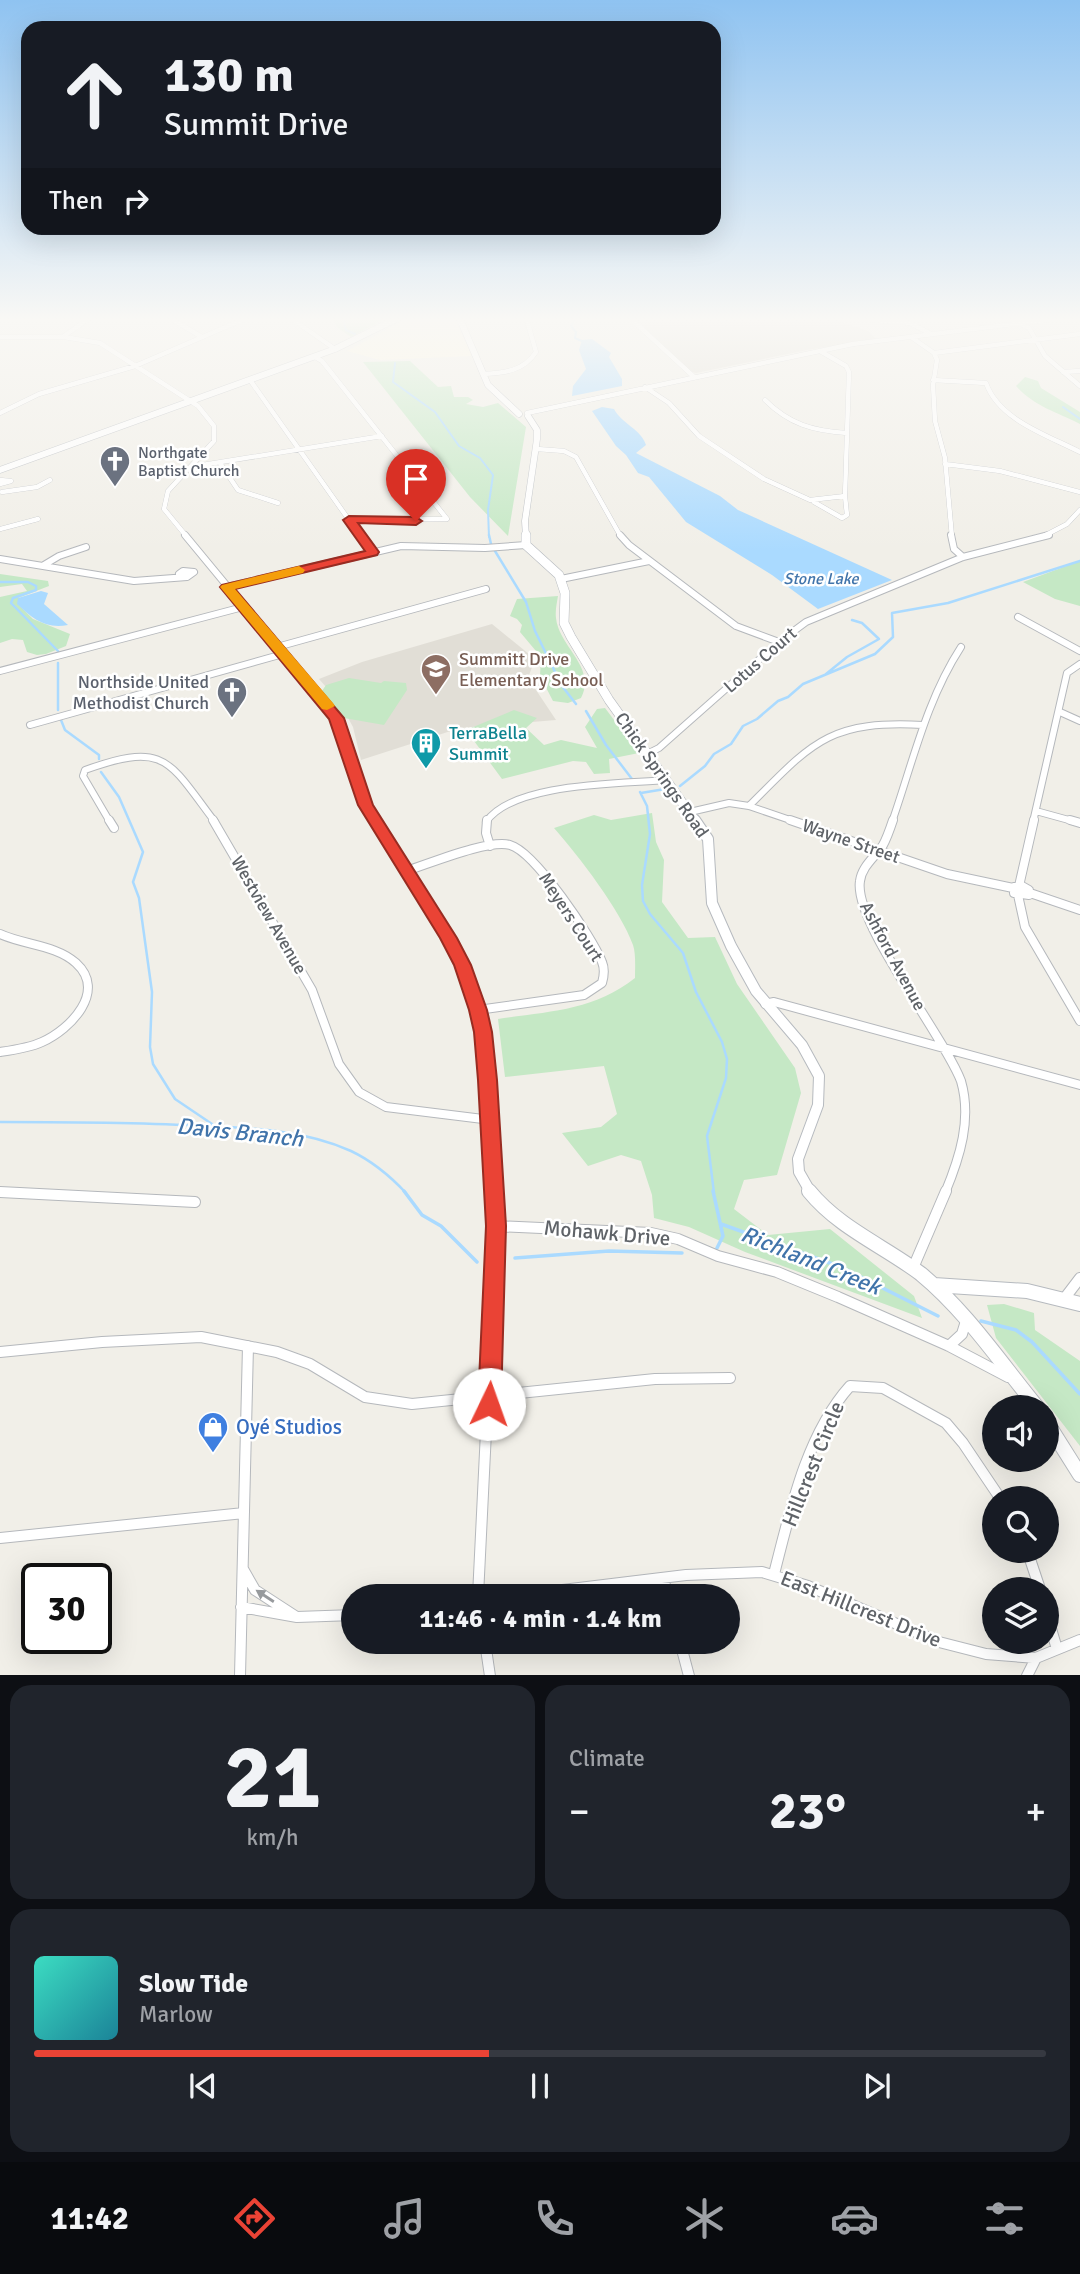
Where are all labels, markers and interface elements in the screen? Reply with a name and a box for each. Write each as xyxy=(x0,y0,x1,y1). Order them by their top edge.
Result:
text: 130 m xyxy=(164,45,294,105)
icon: ahead xyxy=(49,49,140,140)
text: Summit Drive xyxy=(164,105,349,144)
icon: right xyxy=(117,182,155,220)
text: Then xyxy=(49,185,103,217)
place label: Northgate Baptist Church xyxy=(138,443,239,481)
church icon: Northgate Baptist Church xyxy=(98,444,132,488)
pin xyxy=(386,449,446,521)
icon: arrive xyxy=(397,460,435,498)
water label: Stone Lake xyxy=(784,569,859,589)
street label: Lotus Court xyxy=(719,622,801,698)
place label: Summitt Drive Elementary School xyxy=(459,648,604,691)
school or university icon: Summitt Drive Elementary School xyxy=(419,652,453,696)
place label: Northside United Methodist Church xyxy=(72,671,209,714)
church icon: Northside United Methodist Church xyxy=(215,675,249,719)
street label: Chick Springs Road xyxy=(611,708,713,842)
place label: TerraBella Summit xyxy=(449,722,527,765)
building icon: TerraBella Summit xyxy=(409,726,443,770)
street label: Wayne Street xyxy=(799,814,903,868)
street label: Westview Avenue xyxy=(226,852,312,978)
street label: Meyers Court xyxy=(534,868,608,966)
street label: Ashford Avenue xyxy=(855,898,931,1014)
water label: Davis Branch xyxy=(175,1111,306,1154)
street label: Mohawk Drive xyxy=(543,1215,671,1251)
water label: Richland Creek xyxy=(737,1219,887,1303)
position arrow xyxy=(452,1367,526,1441)
map controls xyxy=(982,1395,1059,1654)
button: sound xyxy=(982,1395,1059,1472)
street label: Hillcrest Circle xyxy=(776,1398,850,1530)
shop icon: Oyé Studios xyxy=(196,1410,230,1454)
place label: Oyé Studios xyxy=(236,1414,342,1440)
button: search xyxy=(982,1486,1059,1563)
speed limit sign: 30 xyxy=(21,1563,112,1654)
street label: East Hillcrest Drive xyxy=(777,1565,945,1653)
button: layers xyxy=(982,1577,1059,1654)
one-way arrow xyxy=(256,1590,275,1603)
text: 11:46 · 4 min · 1.4 km xyxy=(419,1603,662,1635)
text: 21 xyxy=(223,1721,322,1834)
text: Climate xyxy=(569,1744,645,1773)
text: 23° xyxy=(769,1779,846,1843)
text: − xyxy=(569,1788,590,1835)
text: + xyxy=(1025,1788,1046,1835)
text: km/h xyxy=(246,1823,299,1852)
text: Slow Tide xyxy=(139,1968,248,2000)
text: Marlow xyxy=(139,2000,213,2029)
icon: previous xyxy=(184,2067,222,2105)
icon: pause xyxy=(521,2067,559,2105)
icon: next xyxy=(858,2067,896,2105)
icon: directions xyxy=(230,2194,279,2243)
icon: music xyxy=(380,2194,429,2243)
icon: phone xyxy=(530,2194,579,2243)
icon: climate xyxy=(680,2194,729,2243)
icon: car xyxy=(830,2194,879,2243)
icon: filters xyxy=(980,2194,1029,2243)
text: 11:42 xyxy=(51,2199,129,2238)

